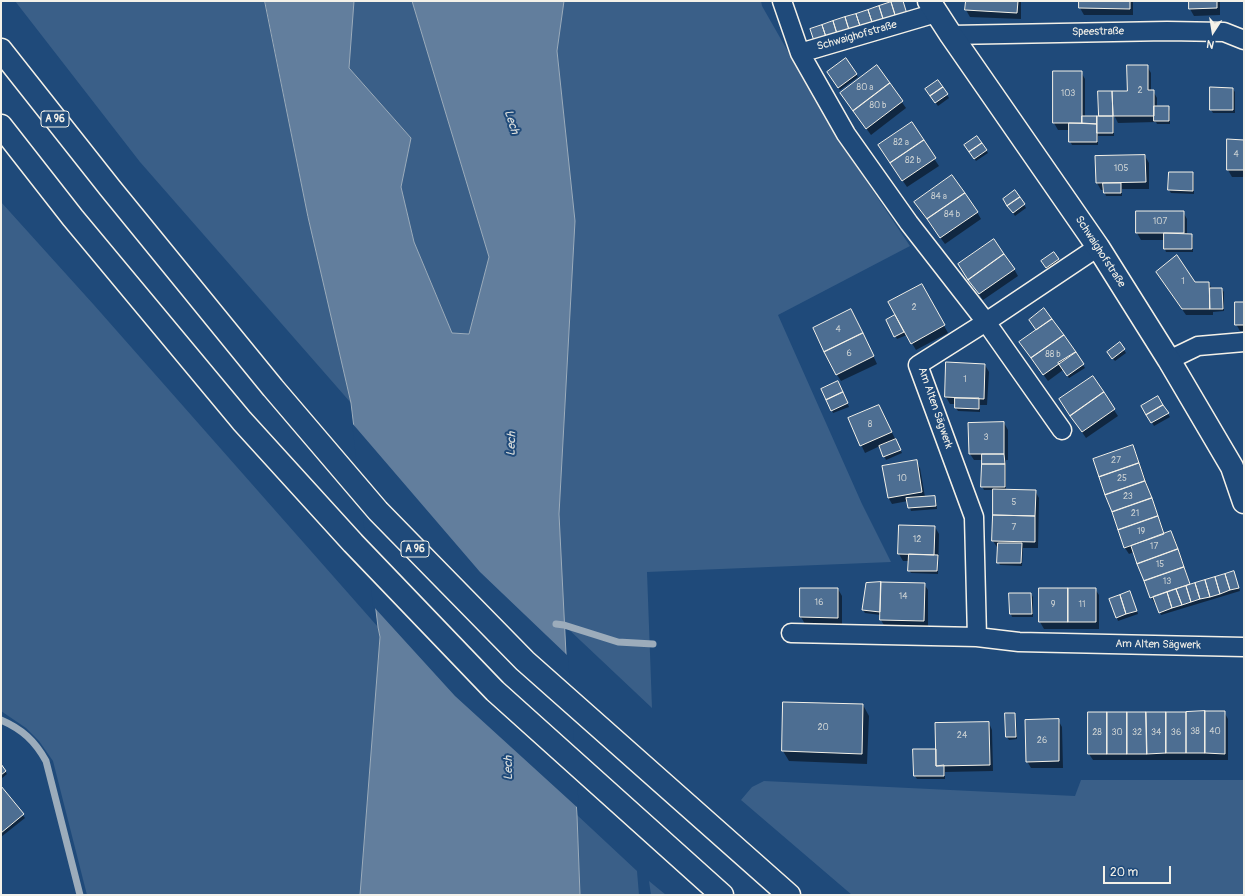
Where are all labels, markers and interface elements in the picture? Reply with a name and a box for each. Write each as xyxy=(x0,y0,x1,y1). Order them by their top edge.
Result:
north arrow xyxy=(1193,12,1233,52)
street label: Schwaighofstraße xyxy=(815,18,899,54)
street label: Speestraße xyxy=(1072,25,1124,39)
text: N xyxy=(1205,37,1215,51)
house number: 80 a xyxy=(857,83,873,93)
house number: 2 xyxy=(1137,86,1143,96)
house number: 103 xyxy=(1061,89,1075,99)
house number: 80 b xyxy=(869,101,887,111)
water label: Lech xyxy=(500,108,522,136)
road number: A 96 xyxy=(41,111,69,127)
house number: 82 a xyxy=(893,138,909,148)
house number: 4 xyxy=(1233,150,1239,160)
house number: 82 b xyxy=(905,156,921,166)
house number: 105 xyxy=(1114,164,1128,174)
house number: 84 a xyxy=(931,192,947,202)
house number: 84 b xyxy=(944,210,960,220)
street label: Schwaighofstraße xyxy=(1072,214,1128,290)
house number: 107 xyxy=(1153,217,1167,227)
house number: 1 xyxy=(1181,277,1185,287)
house number: 2 xyxy=(911,303,917,313)
house number: 4 xyxy=(835,325,841,335)
house number: 6 xyxy=(846,349,852,359)
house number: 88 b xyxy=(1045,350,1061,360)
street label: Am Alten Sägwerk xyxy=(915,365,955,451)
house number: 1 xyxy=(963,375,967,385)
house number: 8 xyxy=(868,420,872,430)
water label: Lech xyxy=(504,432,520,456)
house number: 3 xyxy=(983,433,989,443)
house number: 27 xyxy=(1111,456,1121,466)
house number: 10 xyxy=(897,474,907,484)
house number: 25 xyxy=(1117,474,1127,484)
house number: 23 xyxy=(1123,492,1133,502)
house number: 5 xyxy=(1012,498,1016,508)
house number: 21 xyxy=(1131,509,1139,519)
house number: 7 xyxy=(1012,523,1016,533)
house number: 19 xyxy=(1137,527,1145,537)
house number: 12 xyxy=(913,535,921,545)
road number: A 96 xyxy=(401,541,429,557)
house number: 17 xyxy=(1150,542,1158,552)
house number: 15 xyxy=(1156,560,1164,570)
house number: 13 xyxy=(1163,577,1171,587)
house number: 14 xyxy=(899,592,907,602)
house number: 16 xyxy=(815,598,823,608)
house number: 9 xyxy=(1051,600,1055,610)
house number: 11 xyxy=(1078,600,1086,610)
street label: Am Alten Sägwerk xyxy=(1115,638,1201,652)
house number: 20 xyxy=(817,723,829,733)
house number: 38 xyxy=(1190,727,1200,737)
house number: 40 xyxy=(1209,727,1221,737)
house number: 28 xyxy=(1092,728,1102,738)
house number: 30 xyxy=(1111,728,1123,738)
house number: 32 xyxy=(1132,728,1142,738)
house number: 34 xyxy=(1151,728,1161,738)
house number: 36 xyxy=(1171,728,1181,738)
house number: 24 xyxy=(957,731,967,741)
house number: 26 xyxy=(1037,736,1047,746)
water label: Lech xyxy=(502,756,516,780)
scale bar xyxy=(1105,858,1173,884)
text: 20 m xyxy=(1110,865,1138,880)

